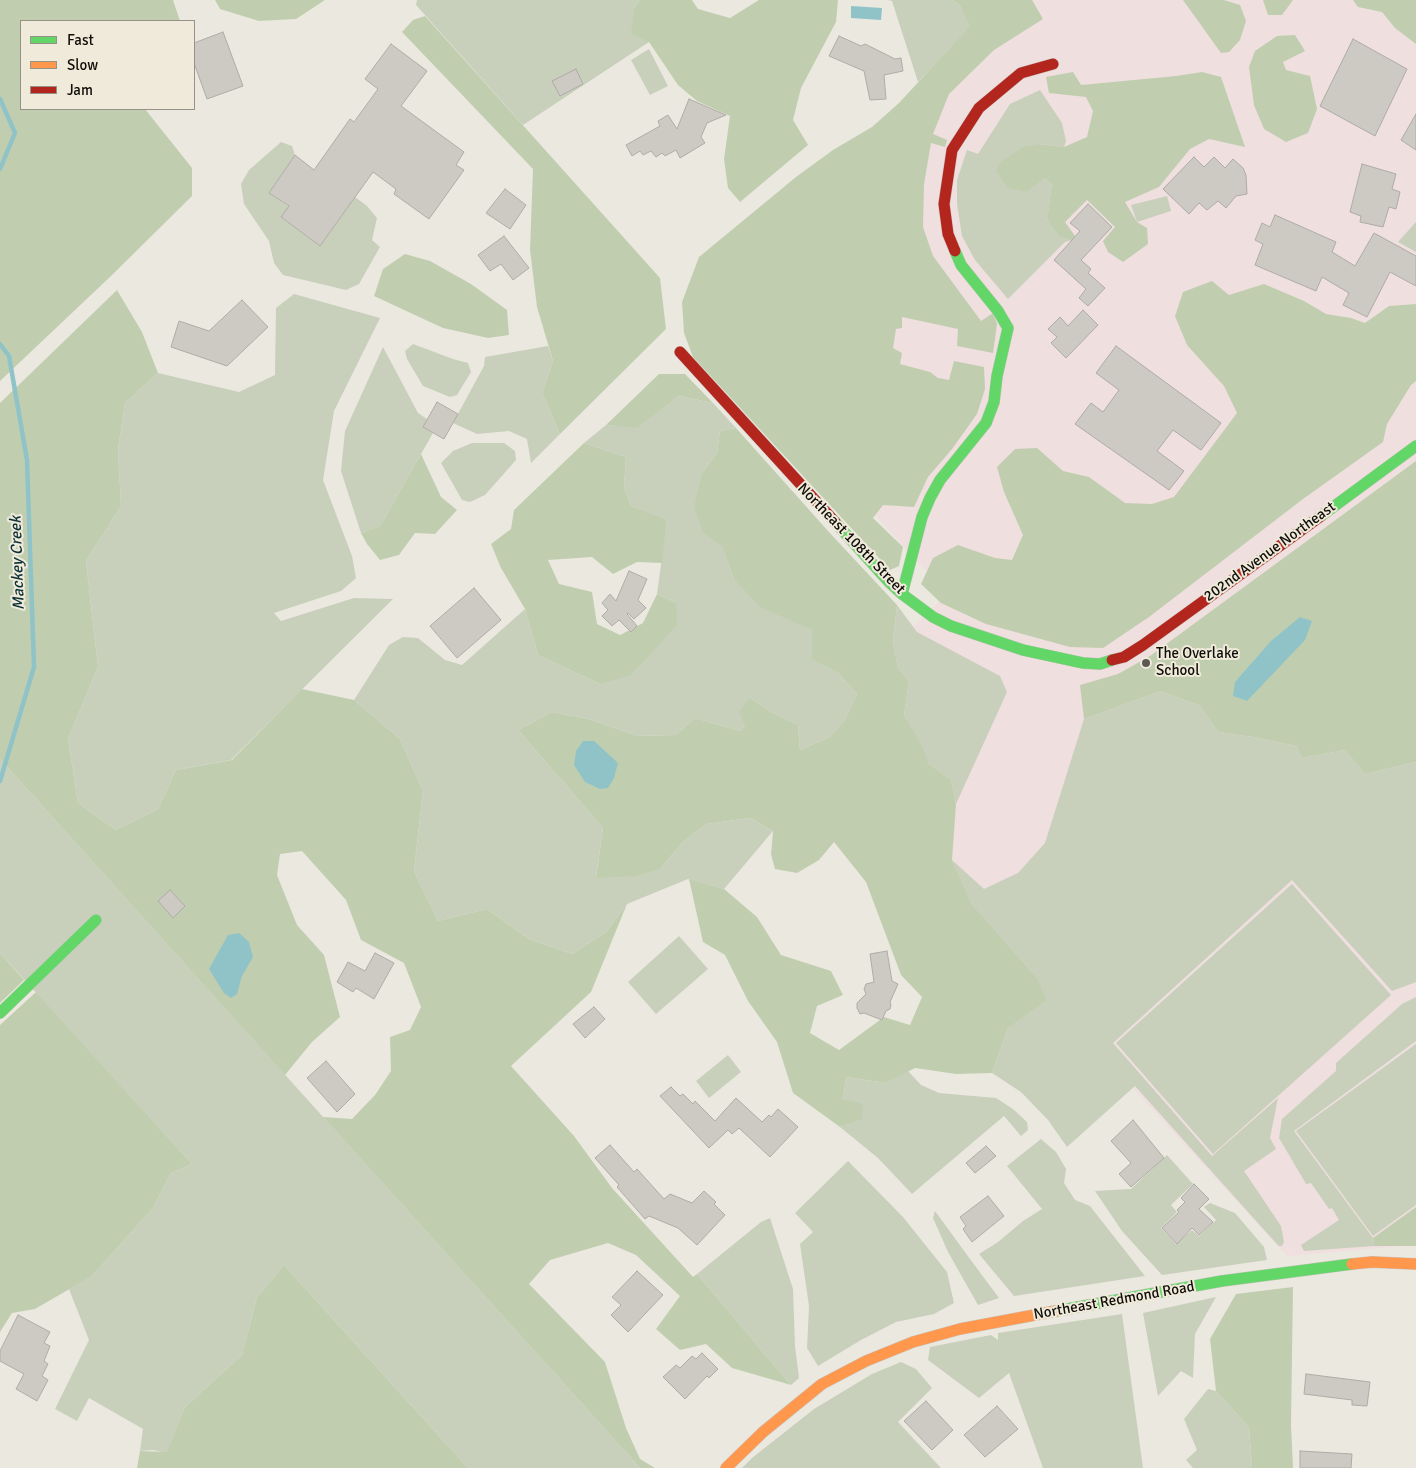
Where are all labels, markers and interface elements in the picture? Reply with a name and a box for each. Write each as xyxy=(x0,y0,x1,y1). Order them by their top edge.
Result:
legend xyxy=(20,20,195,110)
text: Fast xyxy=(67,31,94,49)
text: Slow xyxy=(67,56,98,74)
text: Jam xyxy=(67,81,93,99)
street label: Northeast 108th Street xyxy=(793,480,909,598)
street label: 202nd Avenue Northeast xyxy=(1201,498,1339,606)
water label: Mackey Creek xyxy=(7,516,29,610)
place label: The Overlake School xyxy=(1156,645,1239,680)
marker: The Overlake School xyxy=(1140,657,1152,669)
street label: Northeast Redmond Road xyxy=(1032,1278,1196,1324)

